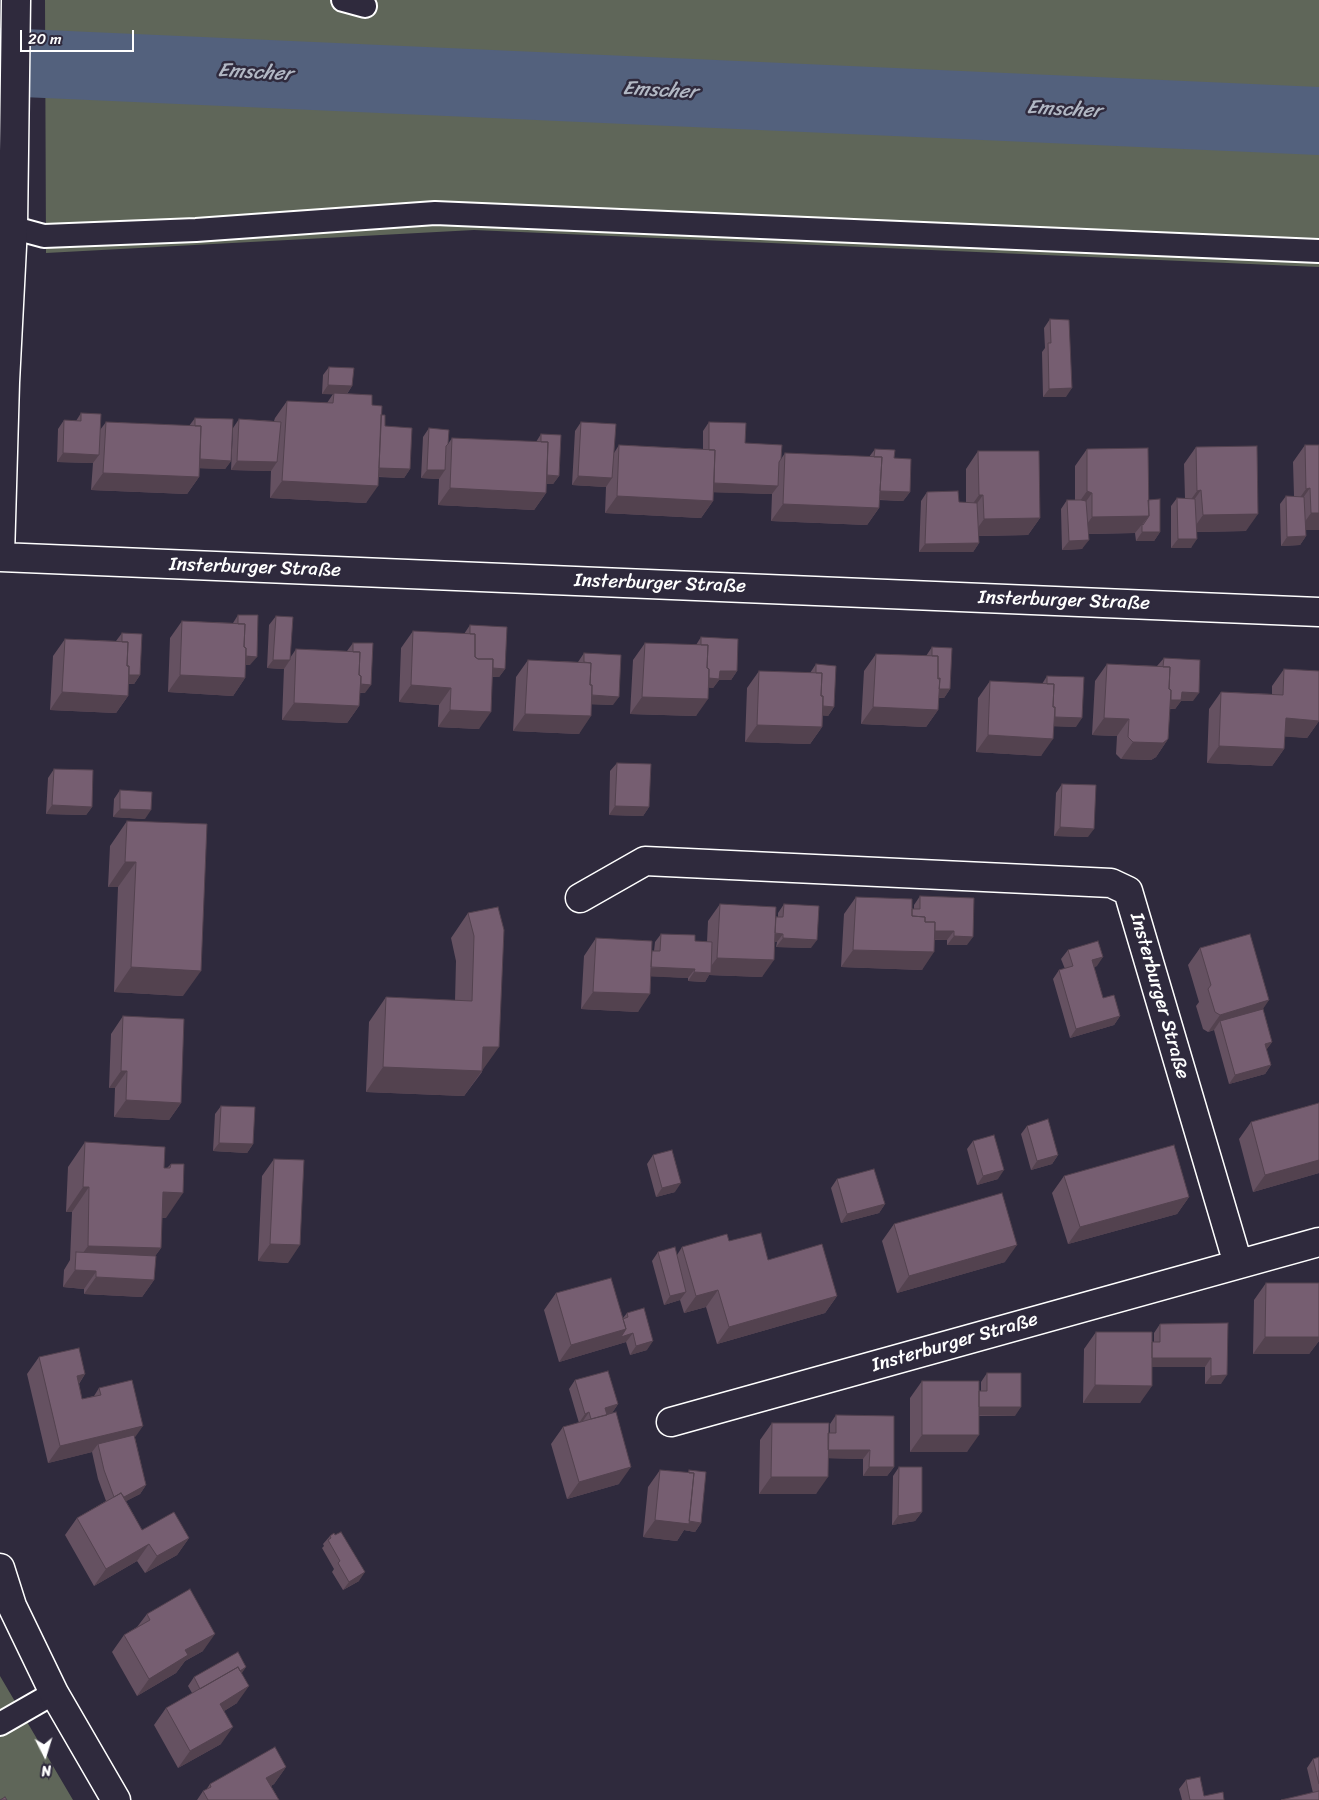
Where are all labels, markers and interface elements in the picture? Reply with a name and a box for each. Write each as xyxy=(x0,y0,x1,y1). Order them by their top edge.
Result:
scale bar xyxy=(22,20,136,52)
text: 20 m xyxy=(28,26,62,52)
water label: Emscher xyxy=(217,59,293,87)
water label: Emscher xyxy=(622,77,698,105)
water label: Emscher xyxy=(1026,96,1102,124)
street label: Insterburger Straße xyxy=(169,554,341,582)
street label: Insterburger Straße xyxy=(574,570,746,598)
street label: Insterburger Straße xyxy=(978,587,1150,615)
street label: Insterburger Straße xyxy=(1124,910,1194,1082)
street label: Insterburger Straße xyxy=(869,1308,1041,1378)
north arrow xyxy=(20,1730,70,1780)
text: N xyxy=(40,1758,52,1783)

